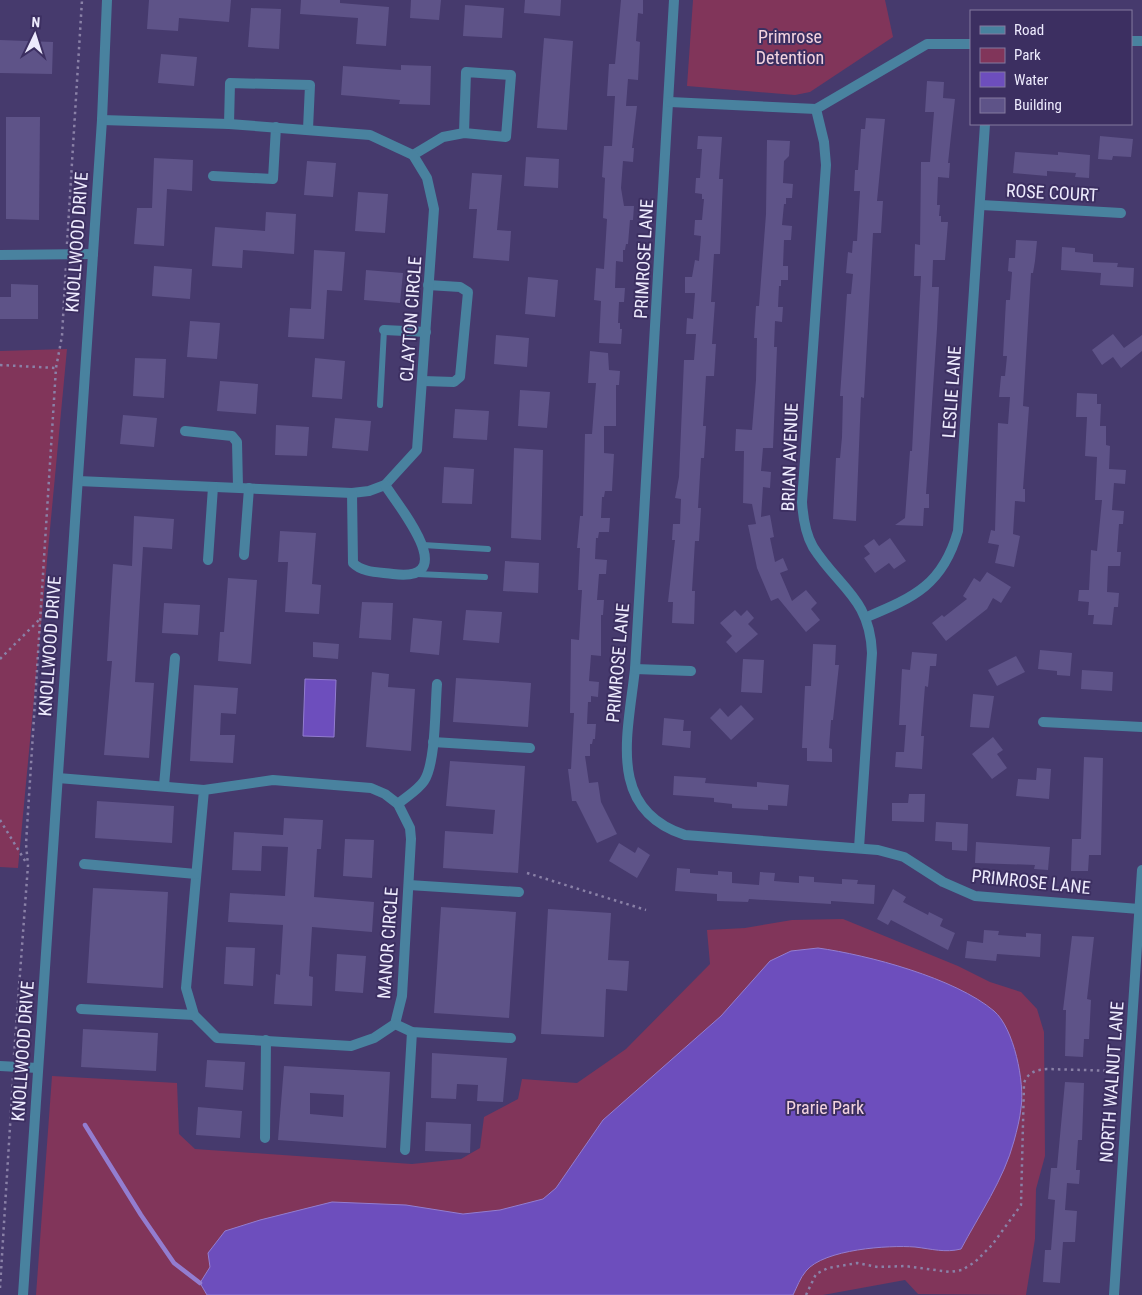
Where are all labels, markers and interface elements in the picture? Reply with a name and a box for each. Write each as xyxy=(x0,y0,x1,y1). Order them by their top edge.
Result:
north arrow xyxy=(10,10,60,60)
legend xyxy=(970,10,1132,125)
text: N xyxy=(31,14,41,30)
text: Road xyxy=(1014,21,1044,39)
park label: Primrose Detention xyxy=(756,26,824,68)
text: Park xyxy=(1014,46,1041,64)
text: Water xyxy=(1014,71,1049,89)
text: Building xyxy=(1014,96,1062,114)
street label: KNOLLWOOD DRIVE xyxy=(61,171,92,313)
street label: ROSE COURT xyxy=(1005,180,1099,205)
street label: PRIMROSE LANE xyxy=(630,199,657,319)
street label: CLAYTON CIRCLE xyxy=(396,256,425,382)
street label: LESLIE LANE xyxy=(938,345,965,439)
street label: BRIAN AVENUE xyxy=(777,402,802,512)
street label: KNOLLWOOD DRIVE xyxy=(34,575,65,717)
street label: PRIMROSE LANE xyxy=(602,602,633,723)
street label: PRIMROSE LANE xyxy=(970,865,1092,898)
street label: MANOR CIRCLE xyxy=(373,886,402,999)
street label: KNOLLWOOD DRIVE xyxy=(7,980,38,1122)
street label: NORTH WALNUT LANE xyxy=(1095,1001,1128,1163)
park label: Prarie Park xyxy=(786,1097,864,1118)

